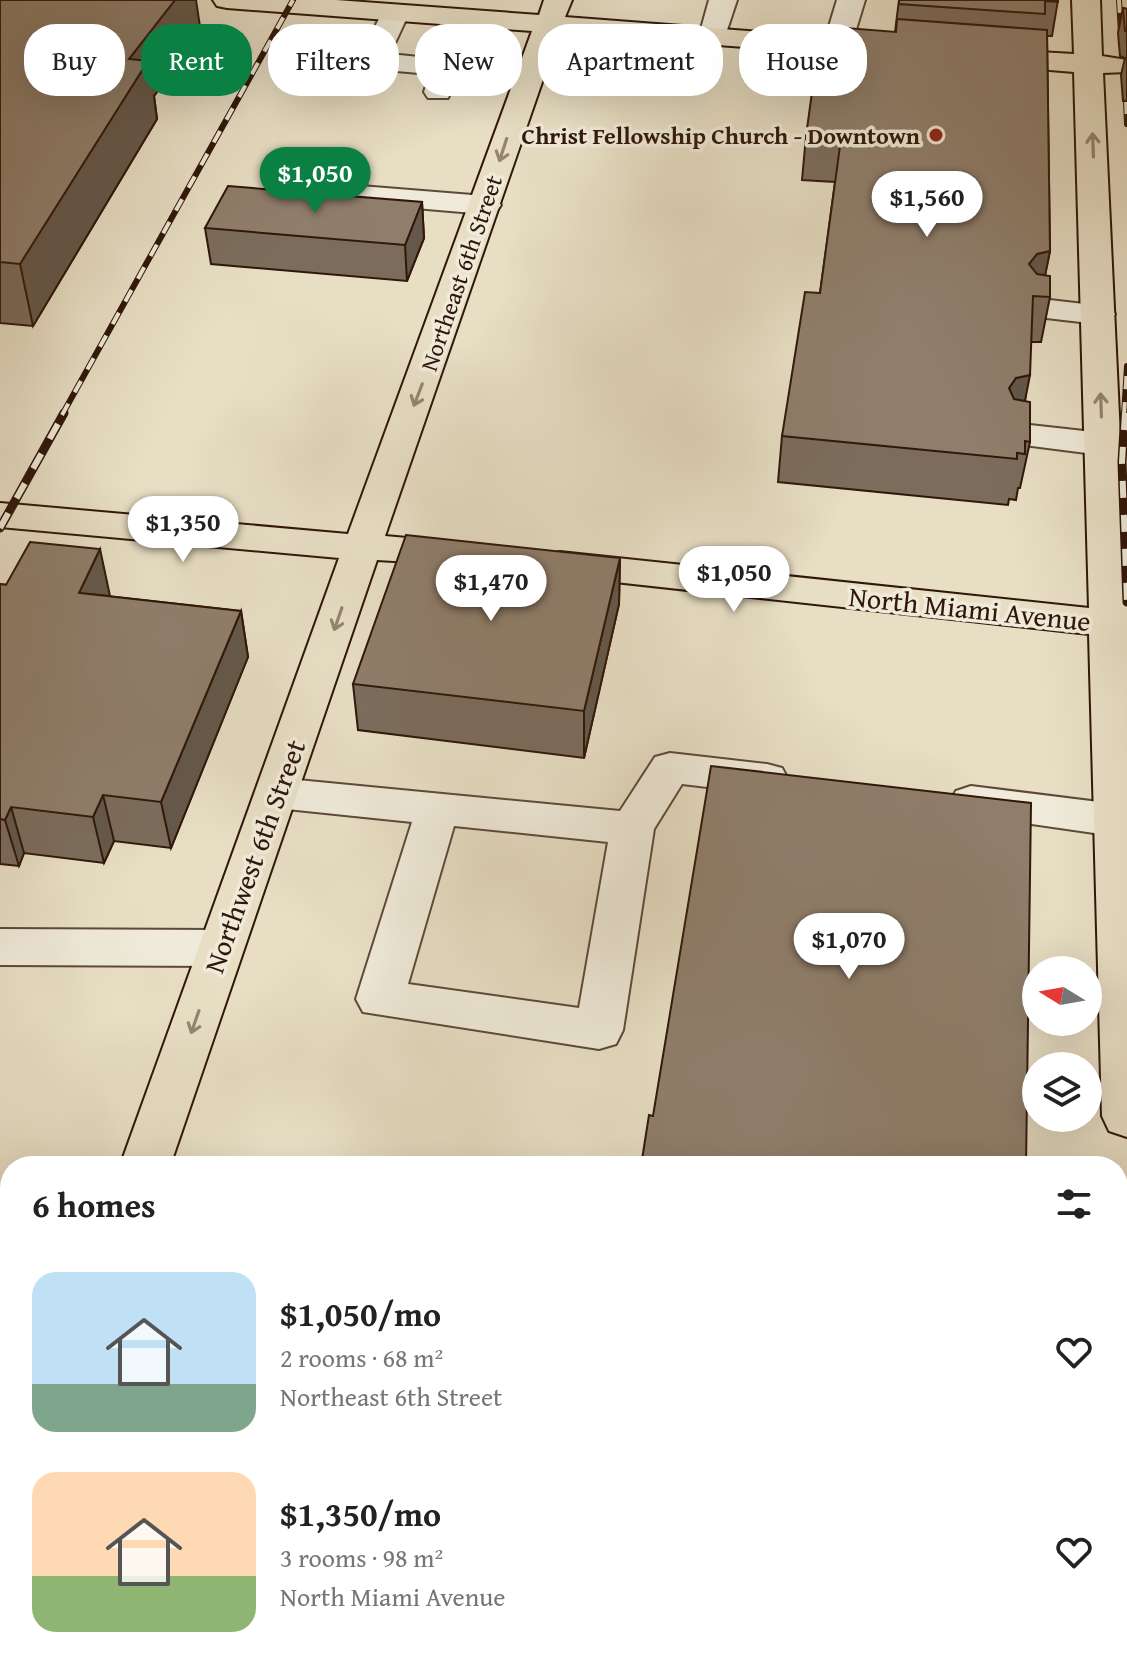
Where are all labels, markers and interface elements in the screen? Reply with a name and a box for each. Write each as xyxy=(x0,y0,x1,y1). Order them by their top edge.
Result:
chip: Buy xyxy=(24,24,125,96)
chip: Rent xyxy=(141,24,252,96)
chip: Filters xyxy=(268,24,399,96)
chip: New xyxy=(415,24,522,96)
chip: Apartment xyxy=(538,24,723,96)
chip: House xyxy=(739,24,867,96)
place label: Christ Fellowship Church - Downtown xyxy=(522,118,920,153)
marker: Christ Fellowship Church - Downtown xyxy=(927,126,945,144)
one-way arrow xyxy=(1085,133,1100,159)
one-way arrow xyxy=(495,137,509,162)
pin: $1,050 xyxy=(250,147,380,215)
text: $1,050 xyxy=(278,153,352,192)
street label: Northeast 6th Street xyxy=(411,170,511,376)
pin: $1,560 xyxy=(862,171,992,239)
text: $1,560 xyxy=(890,177,964,216)
one-way arrow xyxy=(410,383,424,407)
one-way arrow xyxy=(1094,392,1109,419)
pin: $1,350 xyxy=(118,496,248,564)
text: $1,350 xyxy=(146,502,220,541)
pin: $1,050 xyxy=(669,546,799,614)
text: $1,050 xyxy=(697,552,771,591)
pin: $1,470 xyxy=(426,555,556,623)
text: $1,470 xyxy=(454,561,528,600)
street label: North Miami Avenue xyxy=(847,575,1093,641)
one-way arrow xyxy=(329,606,344,631)
street label: Northwest 6th Street xyxy=(193,734,315,978)
pin: $1,070 xyxy=(784,913,914,981)
text: $1,070 xyxy=(812,919,886,958)
north arrow xyxy=(1022,956,1102,1036)
map controls xyxy=(1022,956,1102,1132)
one-way arrow xyxy=(186,1010,201,1035)
button: layers xyxy=(1022,1052,1102,1132)
text: 6 homes xyxy=(32,1180,156,1229)
icon: filters xyxy=(1052,1182,1096,1226)
text: $1,050/mo xyxy=(280,1289,441,1338)
icon: home xyxy=(96,1304,192,1400)
icon: heart xyxy=(1052,1330,1096,1374)
text: 2 rooms · 68 m² xyxy=(280,1338,443,1377)
text: Northeast 6th Street xyxy=(280,1377,502,1416)
text: $1,350/mo xyxy=(280,1489,441,1538)
icon: home xyxy=(96,1504,192,1600)
icon: heart xyxy=(1052,1530,1096,1574)
text: 3 rooms · 98 m² xyxy=(280,1538,443,1577)
text: North Miami Avenue xyxy=(280,1577,506,1616)

